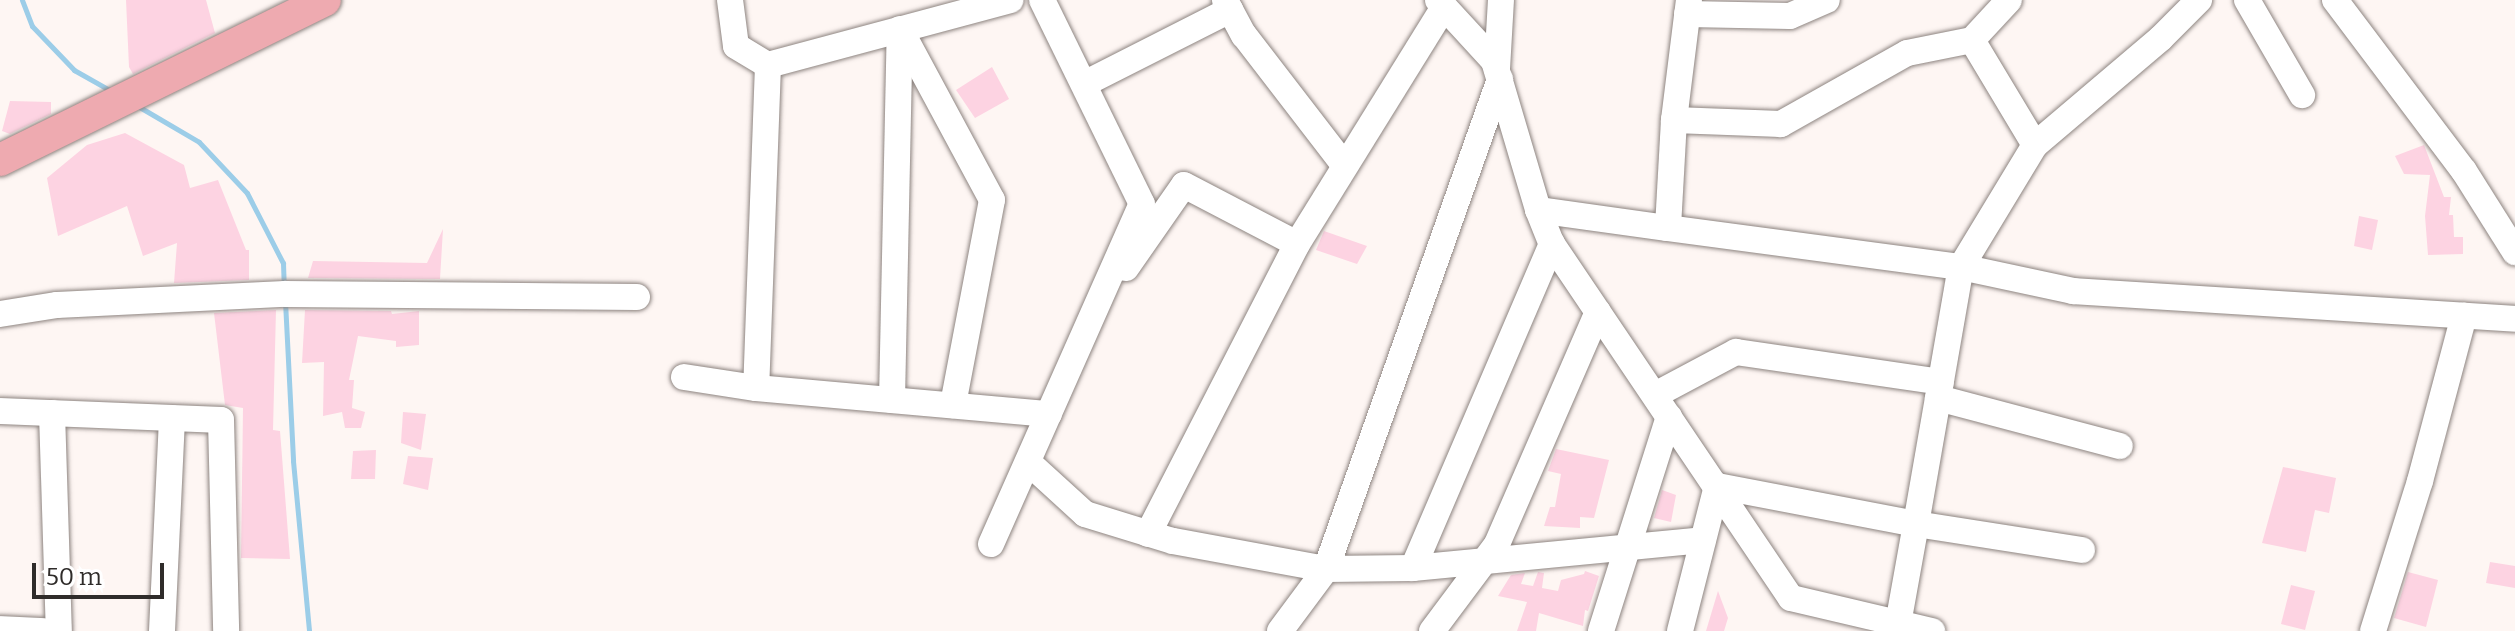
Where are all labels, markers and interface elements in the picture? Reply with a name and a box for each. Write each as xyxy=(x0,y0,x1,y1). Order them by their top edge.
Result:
scale bar xyxy=(36,547,168,597)
text: 50 m xyxy=(46,563,102,591)

